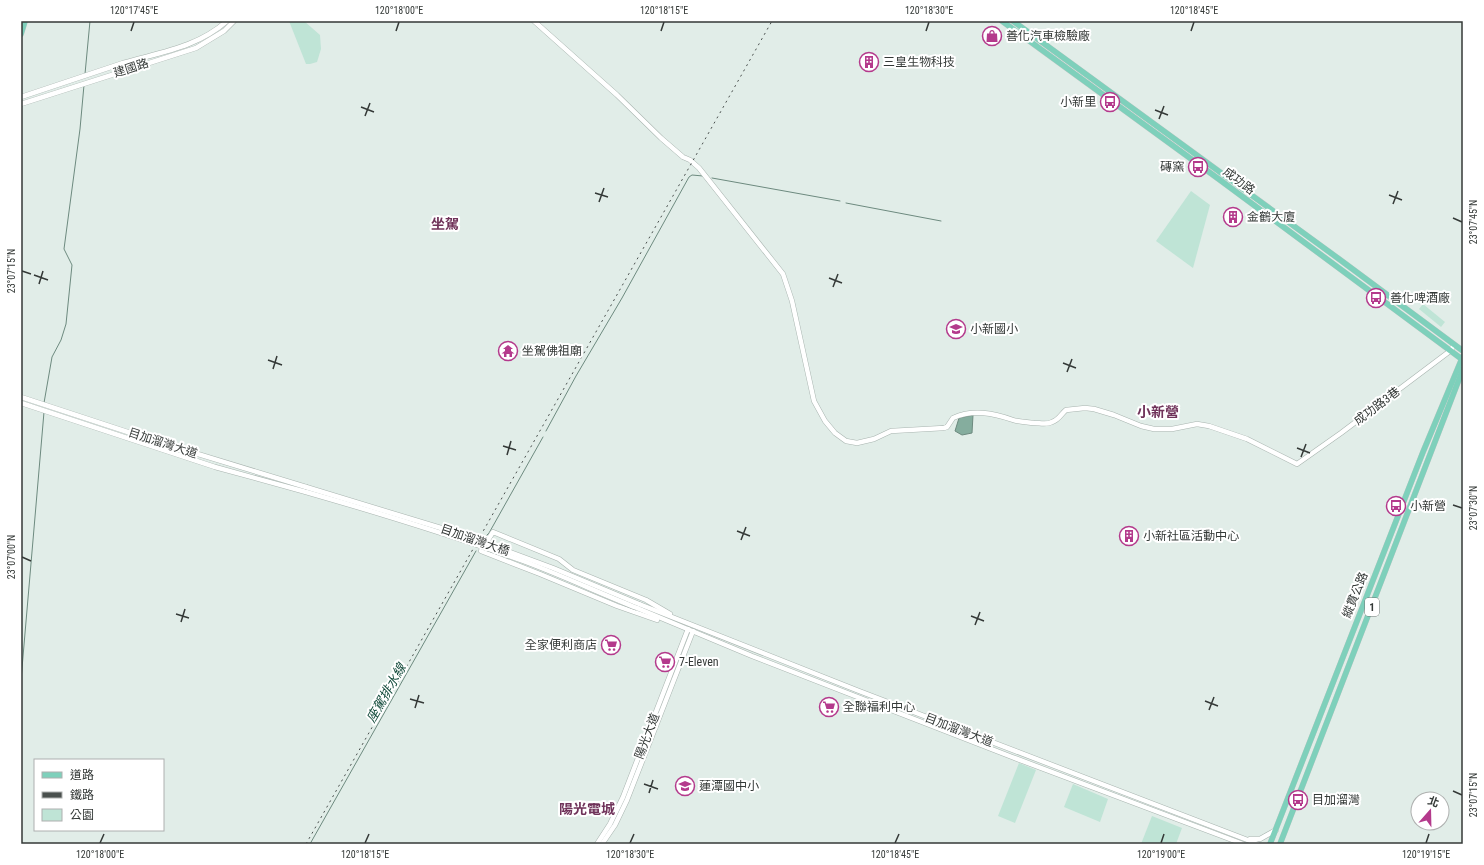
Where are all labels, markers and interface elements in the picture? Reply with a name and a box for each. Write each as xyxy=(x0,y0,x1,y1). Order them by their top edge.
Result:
text: 120°17'45"E xyxy=(110,5,158,16)
text: 120°18'00"E xyxy=(375,5,423,16)
text: 120°18'15"E xyxy=(640,5,688,16)
text: 120°18'30"E xyxy=(905,5,953,16)
text: 120°18'45"E xyxy=(1170,5,1218,16)
shop icon: 善化汽車檢驗廠 xyxy=(981,25,1003,47)
place label: 善化汽車檢驗廠 xyxy=(1006,29,1090,43)
building icon: 三皇生物科技 xyxy=(858,51,880,73)
place label: 三皇生物科技 xyxy=(883,55,955,69)
street label: 建國路 xyxy=(112,56,150,80)
bus stop icon: 小新里 xyxy=(1099,91,1121,113)
place label: 小新里 xyxy=(1060,95,1096,109)
bus stop icon: 磚窯 xyxy=(1187,156,1209,178)
place label: 磚窯 xyxy=(1160,160,1184,174)
street label: 成功路 xyxy=(1220,165,1258,197)
text: 23°07'45"N xyxy=(1468,200,1479,244)
building icon: 金鶴大廈 xyxy=(1222,206,1244,228)
place label: 金鶴大廈 xyxy=(1247,210,1295,224)
district label: 坐駕 xyxy=(431,216,459,232)
text: 23°07'15"N xyxy=(6,249,17,293)
bus stop icon: 善化啤酒廠 xyxy=(1365,287,1387,309)
place label: 善化啤酒廠 xyxy=(1390,291,1450,305)
school or university icon: 小新國小 xyxy=(945,318,967,340)
place label: 小新國小 xyxy=(970,322,1018,336)
temple icon: 坐駕佛祖廟 xyxy=(497,340,519,362)
place label: 坐駕佛祖廟 xyxy=(522,344,582,358)
street label: 成功路3巷 xyxy=(1351,384,1403,428)
district label: 小新營 xyxy=(1137,404,1179,420)
street label: 目加溜灣大道 xyxy=(127,425,199,461)
text: 23°07'30"N xyxy=(1468,486,1479,530)
bus stop icon: 小新營 xyxy=(1385,495,1407,517)
place label: 小新營 xyxy=(1410,499,1446,513)
street label: 目加溜灣大橋 xyxy=(439,522,511,558)
building icon: 小新社區活動中心 xyxy=(1118,525,1140,547)
place label: 小新社區活動中心 xyxy=(1143,529,1239,543)
text: 23°07'00"N xyxy=(6,535,17,579)
street label: 縱貫公路 xyxy=(1340,570,1370,620)
road number: 1 xyxy=(1365,598,1379,616)
supermarket icon: 全家便利商店 xyxy=(600,634,622,656)
place label: 全家便利商店 xyxy=(525,638,597,652)
supermarket icon: 7-Eleven xyxy=(654,651,676,673)
place label: 7-Eleven xyxy=(679,655,719,669)
water label: 座駕排水線 xyxy=(363,659,410,725)
supermarket icon: 全聯福利中心 xyxy=(818,696,840,718)
place label: 全聯福利中心 xyxy=(843,700,915,714)
street label: 陽光大道 xyxy=(632,711,662,761)
street label: 目加溜灣大道 xyxy=(923,711,995,749)
legend xyxy=(34,759,164,831)
text: 道路 xyxy=(70,768,94,782)
text: 23°07'15"N xyxy=(1468,773,1479,817)
school or university icon: 蓮潭國中小 xyxy=(674,775,696,797)
place label: 蓮潭國中小 xyxy=(699,779,759,793)
text: 鐵路 xyxy=(70,788,94,802)
bus stop icon: 目加溜灣 xyxy=(1287,789,1309,811)
north arrow xyxy=(1410,791,1450,831)
place label: 目加溜灣 xyxy=(1312,793,1360,807)
text: 北 xyxy=(1426,794,1441,810)
district label: 陽光電城 xyxy=(559,801,615,817)
text: 公園 xyxy=(70,808,94,822)
text: 120°18'00"E xyxy=(76,849,124,860)
text: 120°18'15"E xyxy=(341,849,389,860)
text: 120°18'30"E xyxy=(606,849,654,860)
text: 120°18'45"E xyxy=(871,849,919,860)
text: 120°19'00"E xyxy=(1137,849,1185,860)
text: 120°19'15"E xyxy=(1402,849,1450,860)

